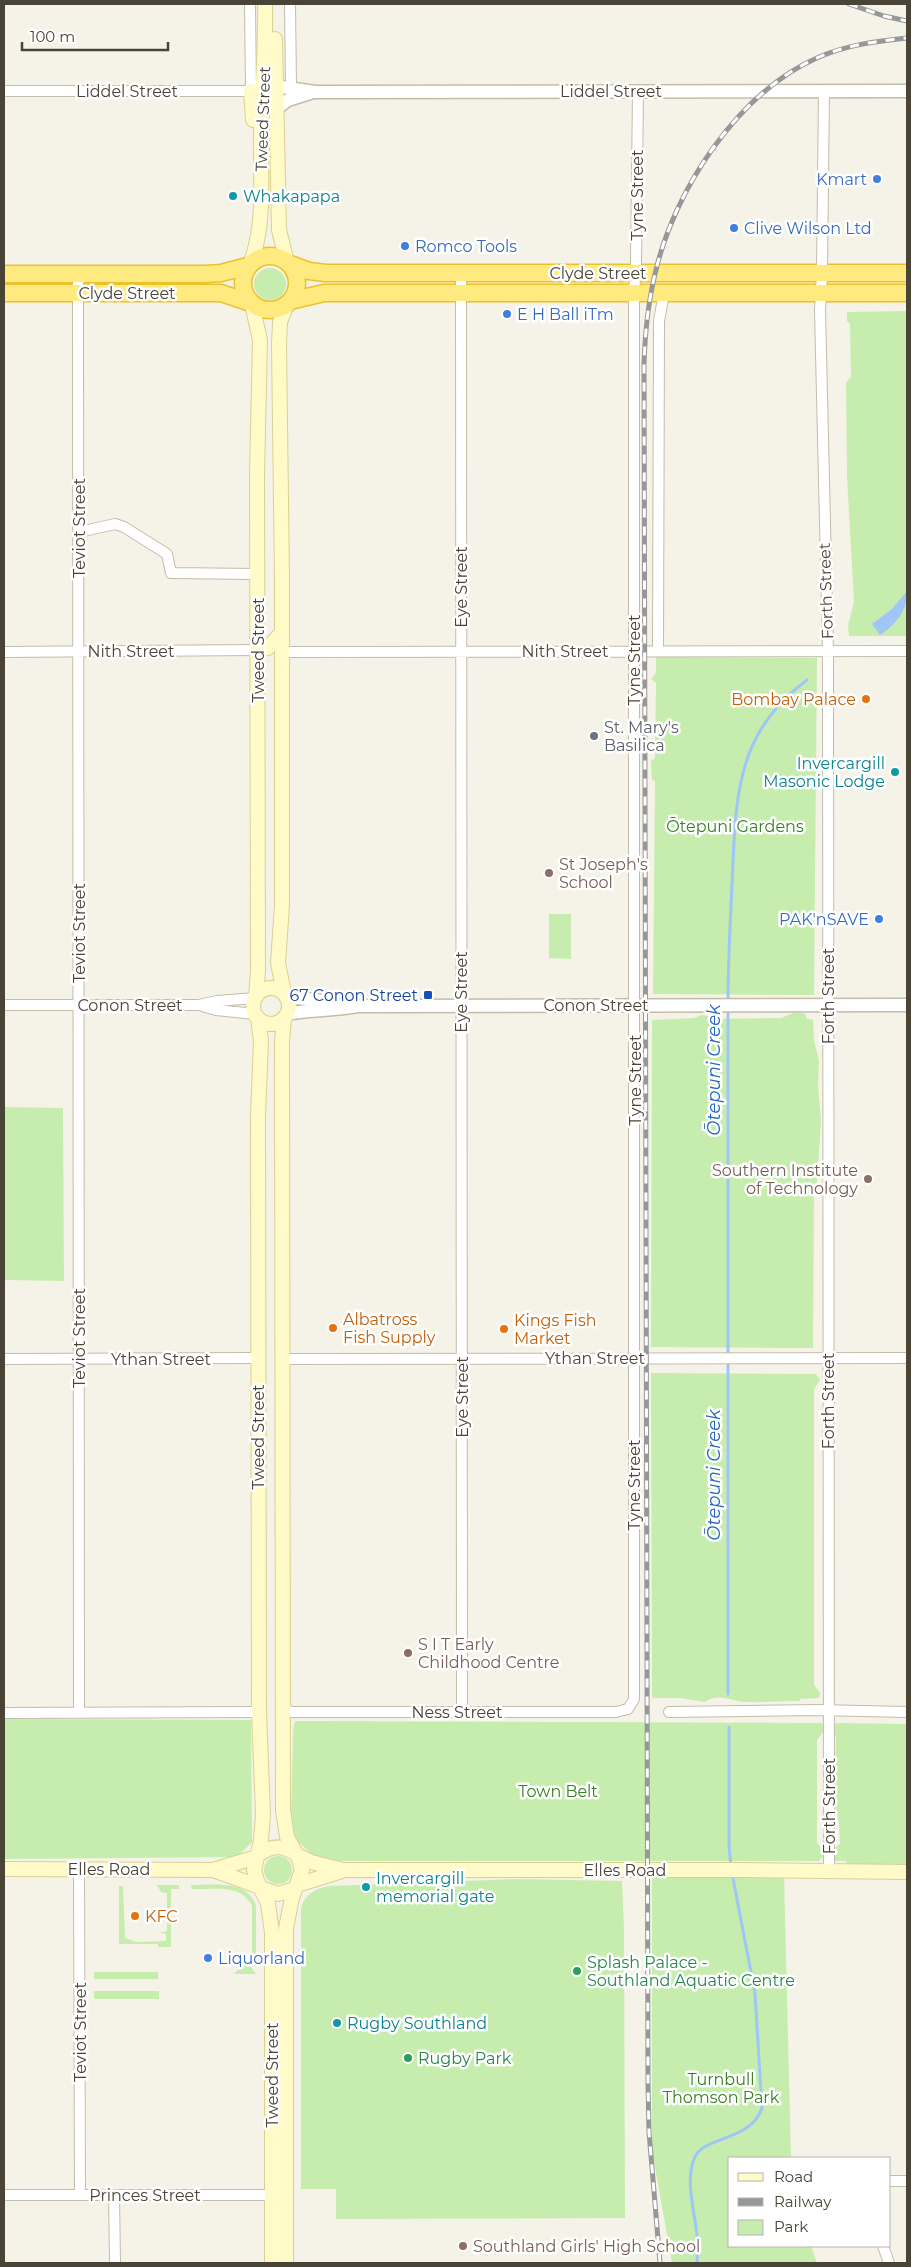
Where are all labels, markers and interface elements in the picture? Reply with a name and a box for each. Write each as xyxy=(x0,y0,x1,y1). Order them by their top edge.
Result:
scale bar xyxy=(22,20,169,52)
text: 100 m xyxy=(30,27,75,46)
street label: Tweed Street xyxy=(252,66,274,172)
street label: Liddel Street xyxy=(76,82,178,101)
street label: Liddel Street xyxy=(560,82,662,101)
street label: Tyne Street xyxy=(628,149,647,240)
place label: Kmart xyxy=(816,170,867,189)
marker: Kmart xyxy=(871,173,883,185)
place label: Whakapapa xyxy=(243,187,340,206)
marker: Whakapapa xyxy=(227,190,239,202)
place label: Clive Wilson Ltd xyxy=(744,219,872,238)
marker: Clive Wilson Ltd xyxy=(728,222,740,234)
place label: Romco Tools xyxy=(415,237,517,256)
marker: Romco Tools xyxy=(399,240,411,252)
street label: Clyde Street xyxy=(549,264,647,283)
street label: Clyde Street xyxy=(78,284,176,303)
place label: E H Ball iTm xyxy=(517,305,614,324)
marker: E H Ball iTm xyxy=(501,308,513,320)
street label: Teviot Street xyxy=(70,478,89,578)
street label: Forth Street xyxy=(815,542,837,640)
street label: Eye Street xyxy=(452,546,471,628)
street label: Tweed Street xyxy=(249,597,268,703)
street label: Tyne Street xyxy=(625,614,644,705)
street label: Nith Street xyxy=(87,642,175,661)
street label: Nith Street xyxy=(521,642,609,661)
place label: Bombay Palace xyxy=(731,690,856,709)
marker: Bombay Palace xyxy=(860,693,872,705)
place label: St. Mary's Basilica xyxy=(604,718,679,755)
marker: St. Mary's Basilica xyxy=(588,730,600,742)
place label: Invercargill Masonic Lodge xyxy=(763,754,885,791)
marker: Invercargill Masonic Lodge xyxy=(889,766,901,778)
park label: Ōtepuni Gardens xyxy=(666,817,804,836)
place label: St Joseph's School xyxy=(559,855,648,892)
marker: St Joseph's School xyxy=(543,867,555,879)
street label: Teviot Street xyxy=(70,883,89,983)
place label: PAK'nSAVE xyxy=(779,910,869,929)
marker: PAK'nSAVE xyxy=(873,913,885,925)
street label: Forth Street xyxy=(819,947,838,1044)
street label: Eye Street xyxy=(452,951,471,1033)
place label: 67 Conon Street xyxy=(290,986,418,1005)
marker: 67 Conon Street xyxy=(422,989,434,1001)
street label: Conon Street xyxy=(77,996,183,1015)
street label: Conon Street xyxy=(543,996,649,1015)
water label: Ōtepuni Creek xyxy=(703,1003,725,1136)
street label: Tyne Street xyxy=(626,1034,645,1125)
place label: Southern Institute of Technology xyxy=(712,1161,858,1198)
marker: Southern Institute of Technology xyxy=(862,1173,874,1185)
street label: Teviot Street xyxy=(70,1288,89,1388)
place label: Albatross Fish Supply xyxy=(343,1310,436,1347)
place label: Kings Fish Market xyxy=(514,1311,597,1348)
marker: Albatross Fish Supply xyxy=(327,1322,339,1334)
marker: Kings Fish Market xyxy=(498,1323,510,1335)
street label: Ythan Street xyxy=(545,1349,645,1368)
street label: Ythan Street xyxy=(111,1350,211,1369)
street label: Forth Street xyxy=(819,1352,838,1449)
street label: Eye Street xyxy=(453,1356,472,1438)
street label: Tweed Street xyxy=(249,1384,268,1490)
water label: Ōtepuni Creek xyxy=(703,1408,725,1541)
street label: Tyne Street xyxy=(625,1439,644,1530)
place label: S I T Early Childhood Centre xyxy=(418,1635,559,1672)
marker: S I T Early Childhood Centre xyxy=(402,1647,414,1659)
street label: Ness Street xyxy=(412,1703,503,1722)
street label: Forth Street xyxy=(820,1757,839,1854)
park label: Town Belt xyxy=(518,1782,598,1801)
street label: Elles Road xyxy=(68,1860,150,1879)
street label: Elles Road xyxy=(584,1861,666,1880)
place label: Invercargill memorial gate xyxy=(376,1869,494,1906)
marker: Invercargill memorial gate xyxy=(360,1881,372,1893)
place label: KFC xyxy=(145,1907,178,1926)
marker: KFC xyxy=(129,1910,141,1922)
place label: Liquorland xyxy=(218,1949,305,1968)
marker: Liquorland xyxy=(202,1952,214,1964)
place label: Splash Palace - Southland Aquatic Centre xyxy=(587,1953,795,1990)
marker: Splash Palace - Southland Aquatic Centre xyxy=(571,1965,583,1977)
street label: Teviot Street xyxy=(71,1982,90,2082)
place label: Rugby Southland xyxy=(347,2014,487,2033)
marker: Rugby Southland xyxy=(331,2017,343,2029)
street label: Tweed Street xyxy=(263,2022,282,2128)
place label: Rugby Park xyxy=(418,2049,512,2068)
marker: Rugby Park xyxy=(402,2052,414,2064)
park label: Turnbull Thomson Park xyxy=(663,2070,780,2107)
legend xyxy=(728,2157,891,2247)
text: Road xyxy=(774,2167,813,2186)
street label: Princes Street xyxy=(89,2186,201,2205)
text: Railway xyxy=(774,2192,832,2211)
text: Park xyxy=(774,2217,808,2236)
place label: Southland Girls' High School xyxy=(473,2237,700,2256)
marker: Southland Girls' High School xyxy=(457,2240,469,2252)

